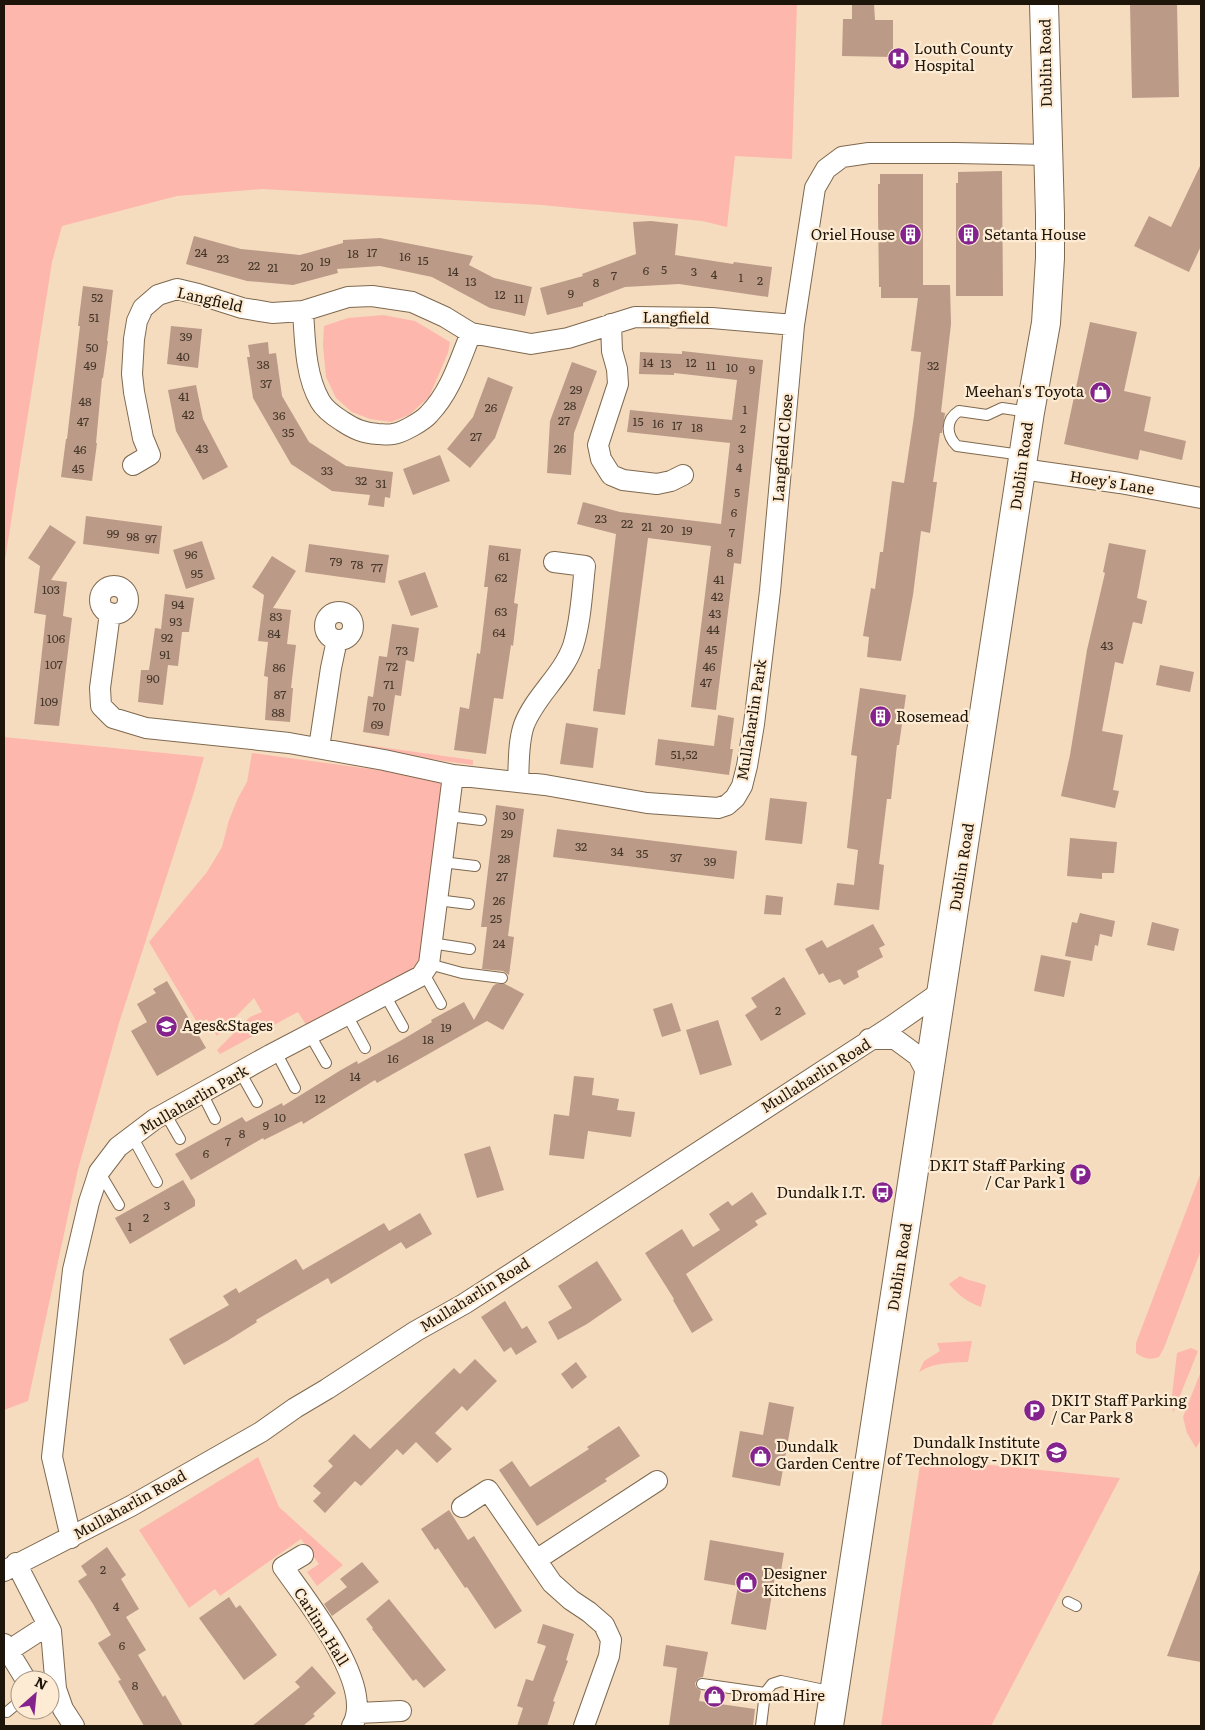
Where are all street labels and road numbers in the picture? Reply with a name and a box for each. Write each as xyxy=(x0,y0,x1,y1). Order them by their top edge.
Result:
street label: Dublin Road xyxy=(1032,18,1057,108)
street label: Langfield xyxy=(175,280,246,317)
street label: Langfield xyxy=(642,304,710,329)
street label: Langfield Close xyxy=(765,393,798,503)
street label: Dublin Road xyxy=(1003,420,1038,511)
street label: Hoey's Lane xyxy=(1068,463,1156,500)
street label: Mullaharlin Park xyxy=(730,657,772,782)
street label: Dublin Road xyxy=(942,821,979,912)
street label: Mullaharlin Road xyxy=(756,1032,875,1118)
street label: Mullaharlin Park xyxy=(134,1058,253,1139)
street label: Dublin Road xyxy=(880,1221,917,1312)
street label: Mullaharlin Road xyxy=(415,1251,534,1337)
street label: Mullaharlin Road xyxy=(69,1463,190,1544)
street label: Carlinn Hall xyxy=(289,1583,355,1670)

